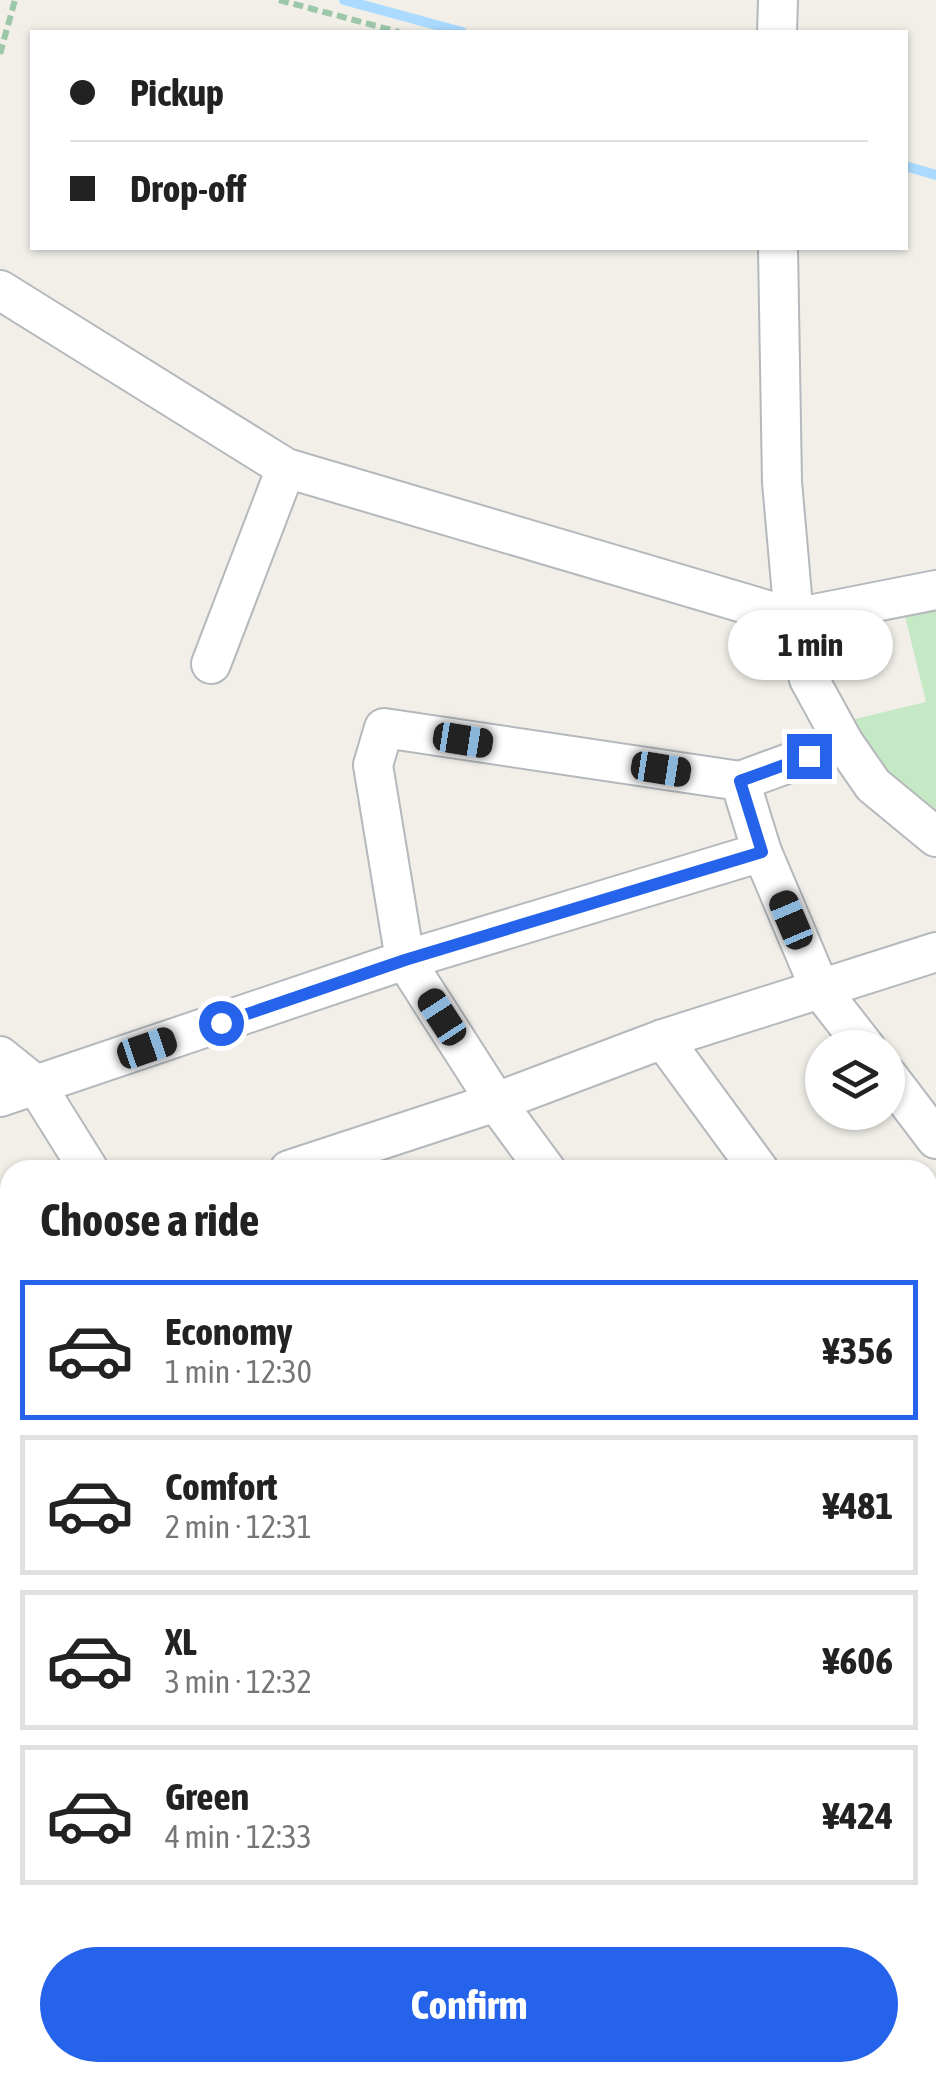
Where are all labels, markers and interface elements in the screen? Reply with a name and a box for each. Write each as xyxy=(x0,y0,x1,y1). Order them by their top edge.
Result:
text: Pickup xyxy=(130,71,224,114)
text: Drop-off xyxy=(130,167,246,210)
callout: 1 min xyxy=(726,611,892,681)
text: 1 min xyxy=(778,626,843,663)
car xyxy=(431,720,495,760)
route end xyxy=(787,734,832,779)
car xyxy=(629,749,693,789)
car xyxy=(765,887,817,953)
car xyxy=(413,984,471,1050)
route start xyxy=(199,1001,244,1046)
car xyxy=(114,1024,180,1072)
map controls xyxy=(805,1030,905,1130)
button: layers xyxy=(805,1030,905,1130)
text: Choose a ride xyxy=(40,1194,259,1246)
icon: car xyxy=(45,1305,135,1395)
text: Economy xyxy=(165,1310,292,1353)
text: ¥356 xyxy=(823,1329,893,1372)
text: 1 min · 12:30 xyxy=(165,1353,312,1390)
icon: car xyxy=(45,1460,135,1550)
text: Comfort xyxy=(165,1465,277,1508)
text: ¥481 xyxy=(823,1484,893,1527)
text: 2 min · 12:31 xyxy=(165,1508,312,1545)
icon: car xyxy=(45,1615,135,1705)
text: XL xyxy=(165,1620,197,1663)
text: ¥606 xyxy=(823,1639,893,1682)
text: 3 min · 12:32 xyxy=(165,1663,312,1700)
icon: car xyxy=(45,1770,135,1860)
text: Green xyxy=(165,1775,249,1818)
text: ¥424 xyxy=(823,1794,893,1837)
text: 4 min · 12:33 xyxy=(165,1818,312,1855)
button: Confirm xyxy=(40,1947,898,2062)

